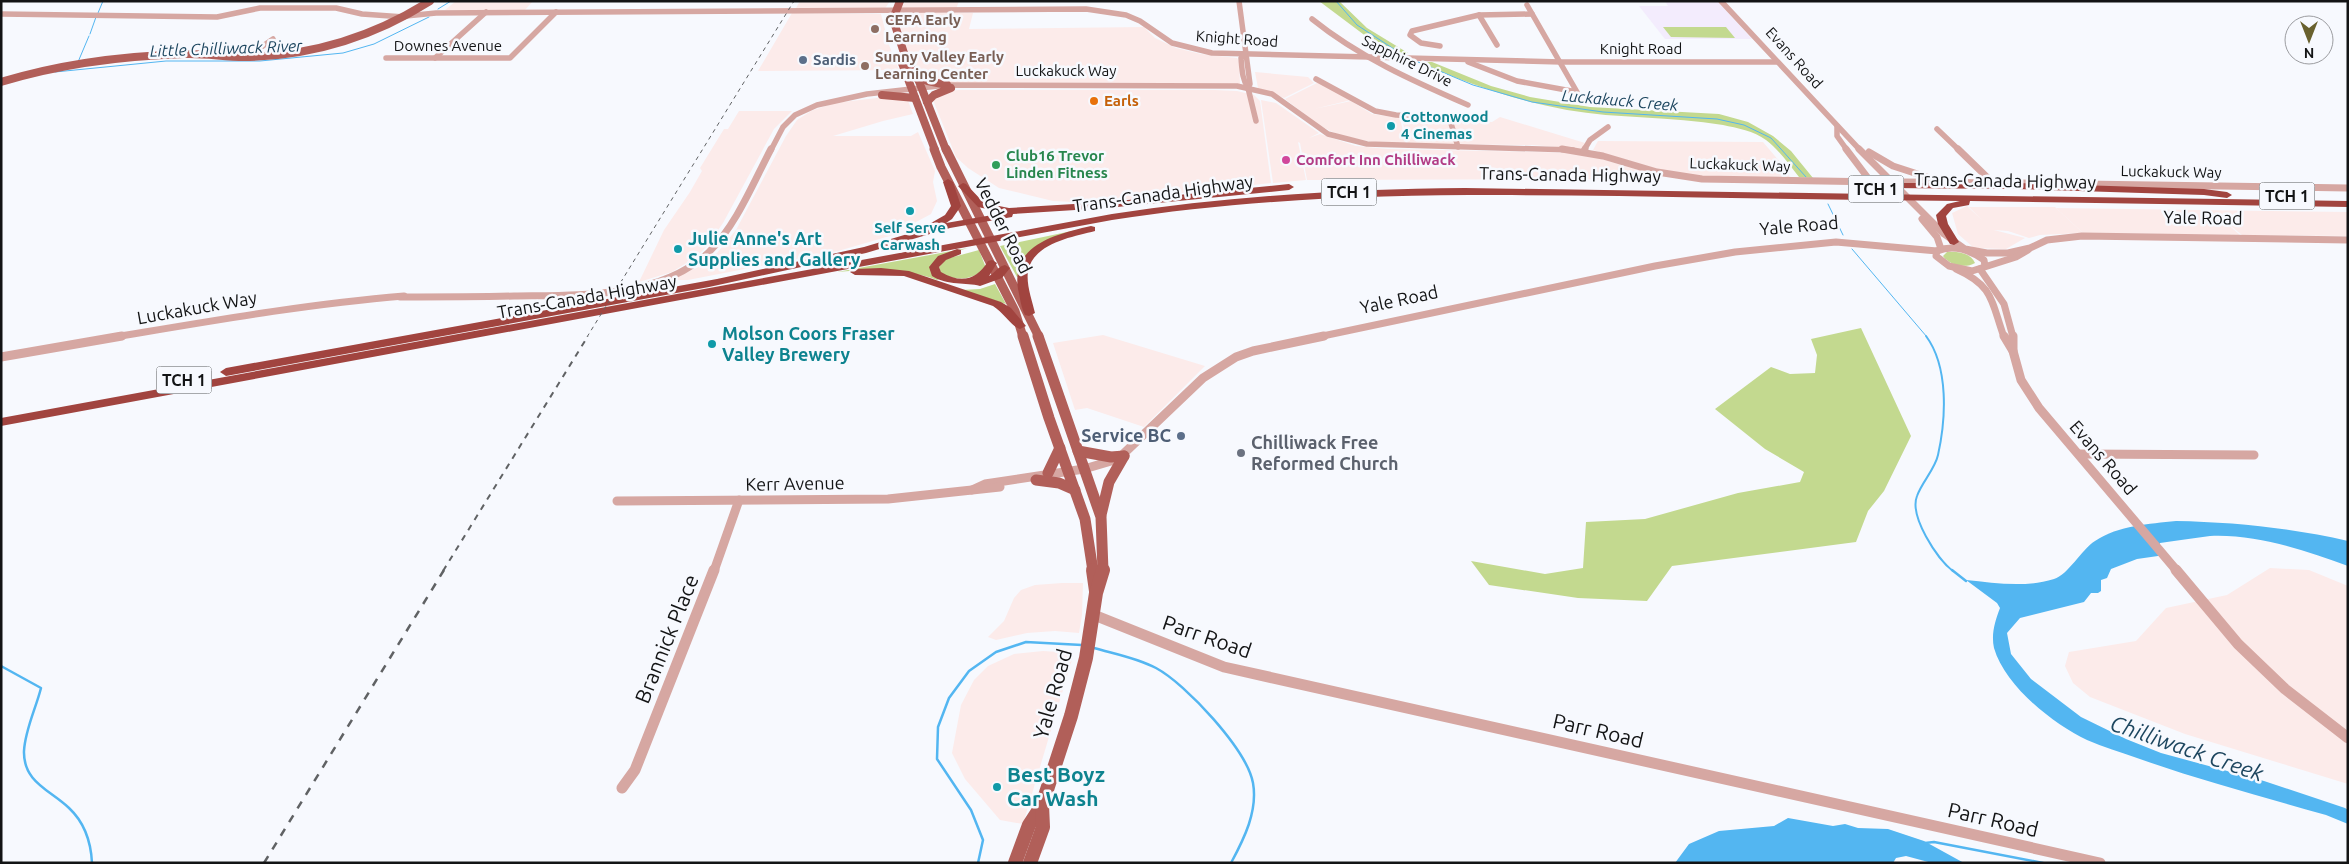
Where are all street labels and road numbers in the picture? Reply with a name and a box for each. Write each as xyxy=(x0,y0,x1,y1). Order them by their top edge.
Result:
street label: Evans Road xyxy=(1763,24,1826,92)
street label: Knight Road xyxy=(1195,27,1279,50)
street label: Sapphire Drive xyxy=(1359,31,1455,90)
street label: Downes Avenue xyxy=(394,37,502,54)
street label: Knight Road xyxy=(1600,40,1682,57)
street label: Luckakuck Way xyxy=(1015,62,1117,79)
street label: Luckakuck Way xyxy=(1689,154,1791,175)
street label: Trans-Canada Highway xyxy=(1479,162,1661,186)
street label: Luckakuck Way xyxy=(2120,162,2222,181)
street label: Trans-Canada Highway xyxy=(1914,168,2096,192)
street label: Trans-Canada Highway xyxy=(1071,170,1255,216)
street label: Vedder Road xyxy=(971,175,1036,276)
road number: TCH 1 xyxy=(1848,175,1904,202)
road number: TCH 1 xyxy=(1322,178,1376,206)
road number: TCH 1 xyxy=(2260,182,2314,210)
street label: Yale Road xyxy=(2163,206,2243,228)
street label: Yale Road xyxy=(1759,212,1839,238)
street label: Trans-Canada Highway xyxy=(496,270,678,322)
street label: Yale Road xyxy=(1358,281,1440,317)
street label: Luckakuck Way xyxy=(135,287,259,327)
road number: TCH 1 xyxy=(156,366,212,394)
street label: Evans Road xyxy=(2066,416,2141,498)
street label: Kerr Avenue xyxy=(745,472,845,494)
street label: Brannick Place xyxy=(629,571,703,706)
street label: Parr Road xyxy=(1160,610,1255,662)
street label: Yale Road xyxy=(1028,646,1076,742)
street label: Parr Road xyxy=(1551,708,1646,752)
street label: Parr Road xyxy=(1946,797,2041,841)

